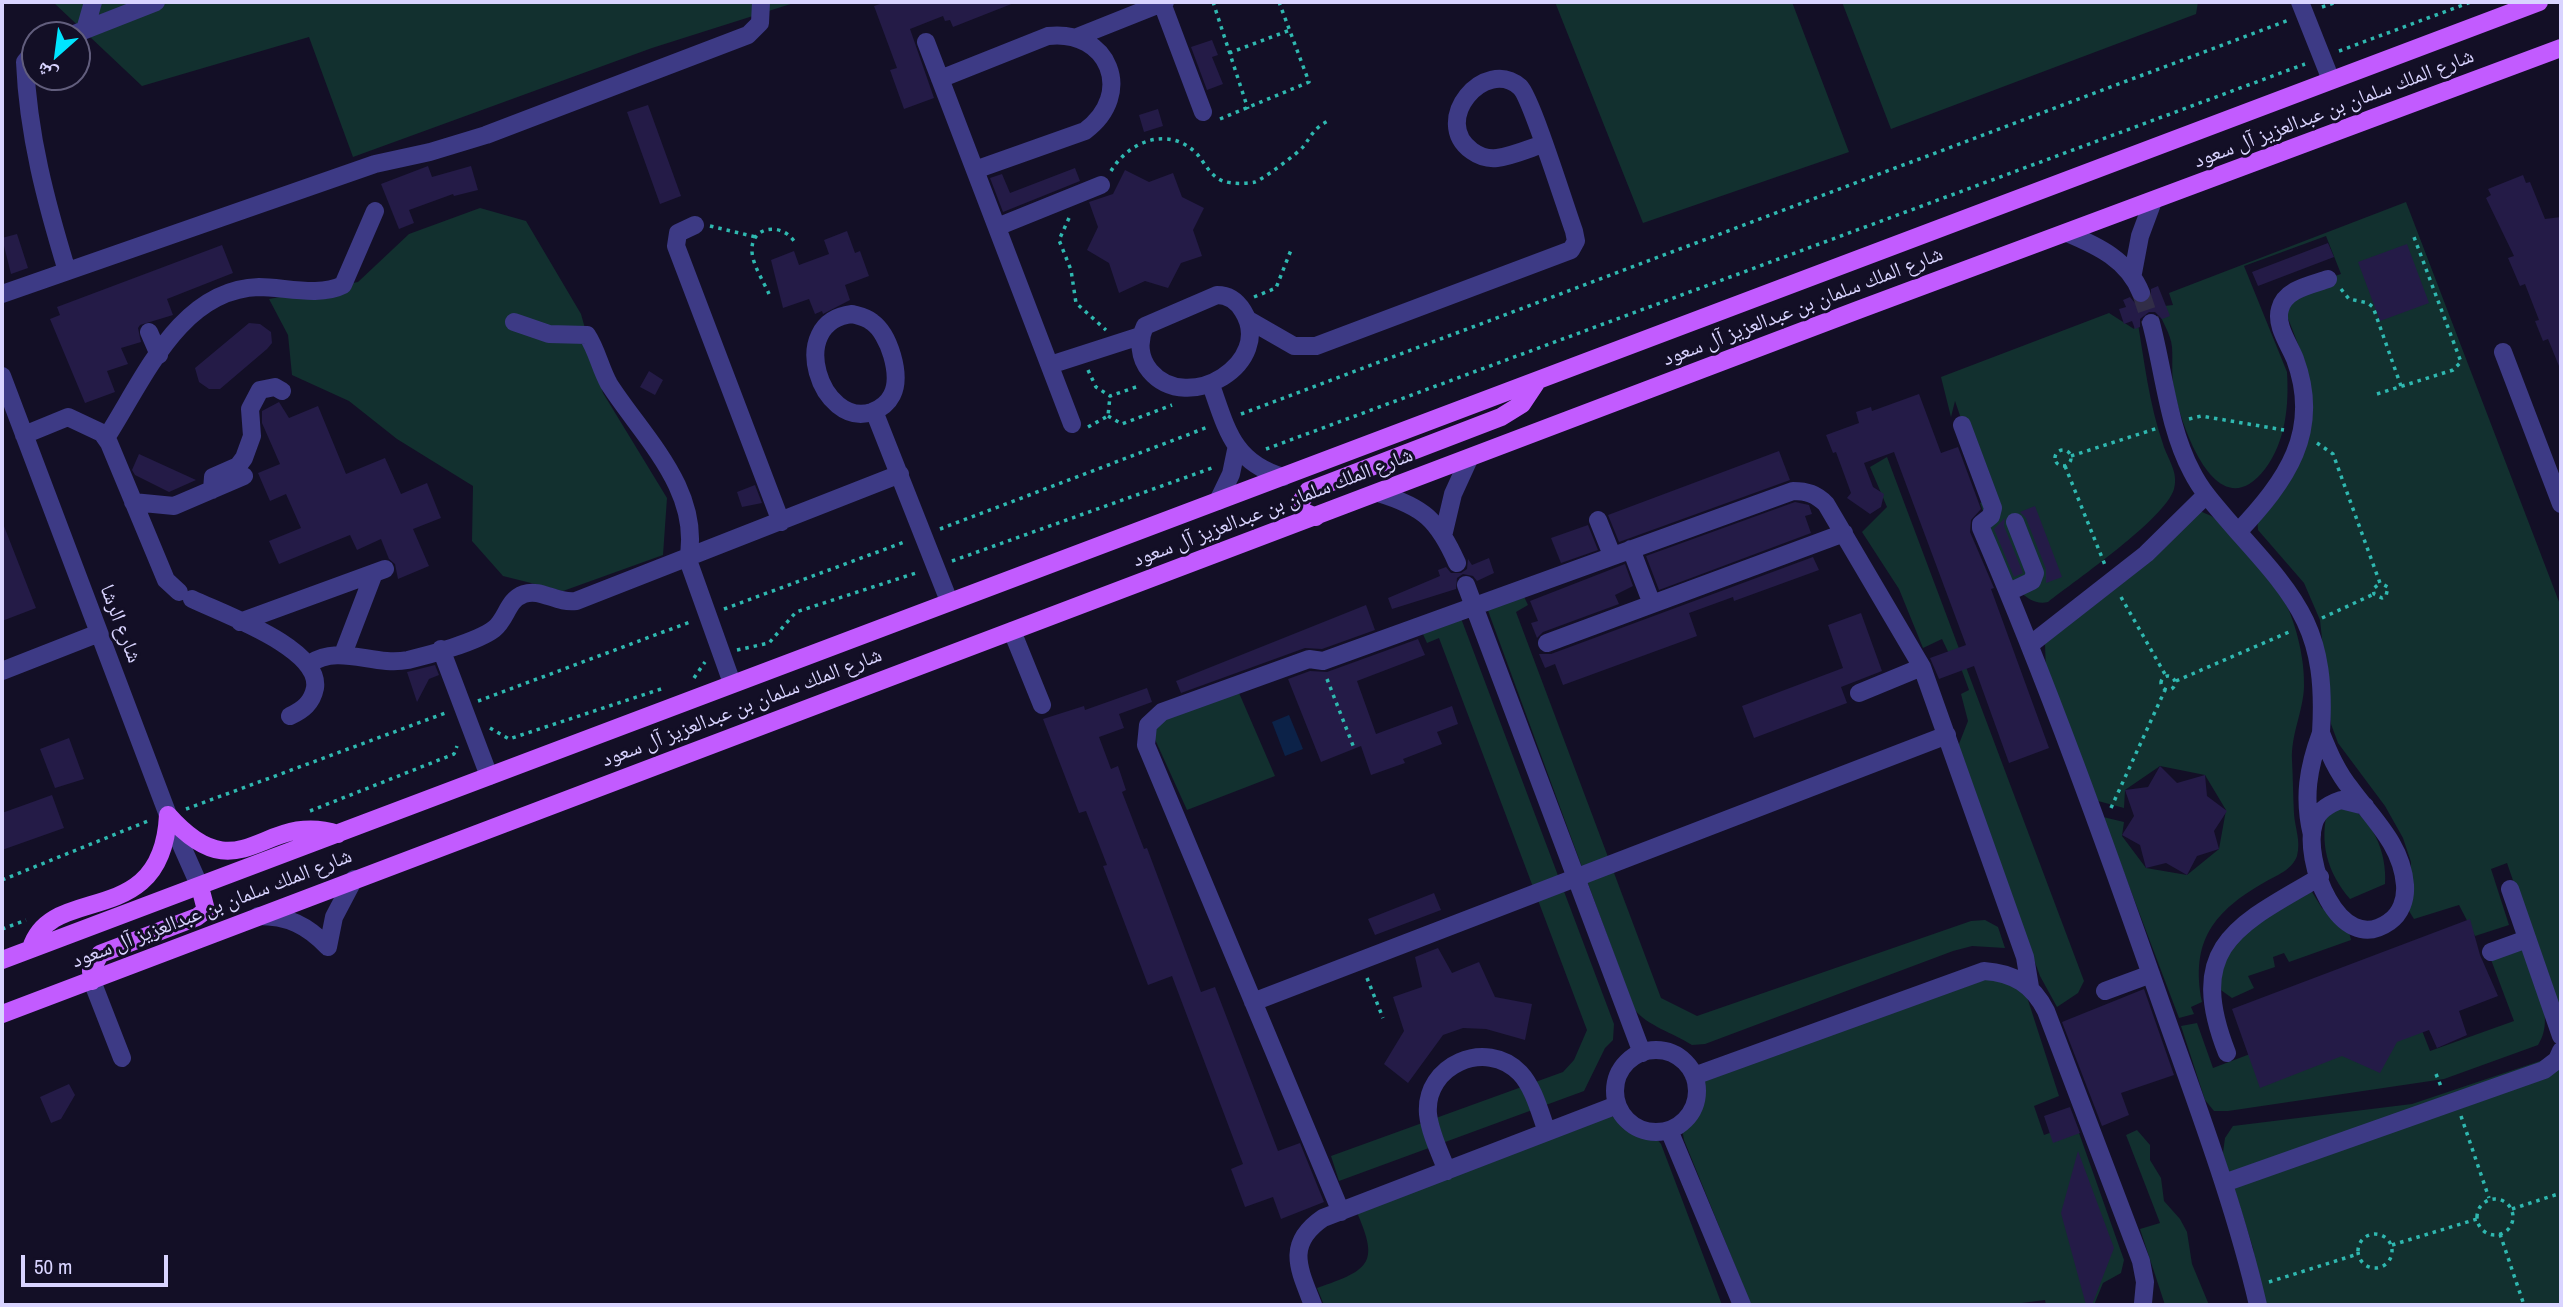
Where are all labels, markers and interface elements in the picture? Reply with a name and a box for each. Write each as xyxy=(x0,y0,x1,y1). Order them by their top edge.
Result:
north arrow xyxy=(21,21,91,91)
street label: شارع الملك سلمان بن عبدالعزيز آل سعود xyxy=(2190,44,2478,174)
text: ش xyxy=(32,57,62,89)
street label: شارع الملك سلمان بن عبدالعزيز آل سعود xyxy=(1659,242,1947,372)
street label: شارع الملك سلمان بن عبدالعزيز آل سعود xyxy=(1129,443,1417,573)
street label: شارع الرشا xyxy=(94,581,146,667)
street label: شارع الملك سلمان بن عبدالعزيز آل سعود xyxy=(598,643,886,773)
street label: شارع الملك سلمان بن عبدالعزيز آل سعود xyxy=(68,844,356,974)
scale bar xyxy=(24,1240,172,1284)
text: 50 m xyxy=(34,1252,72,1281)

